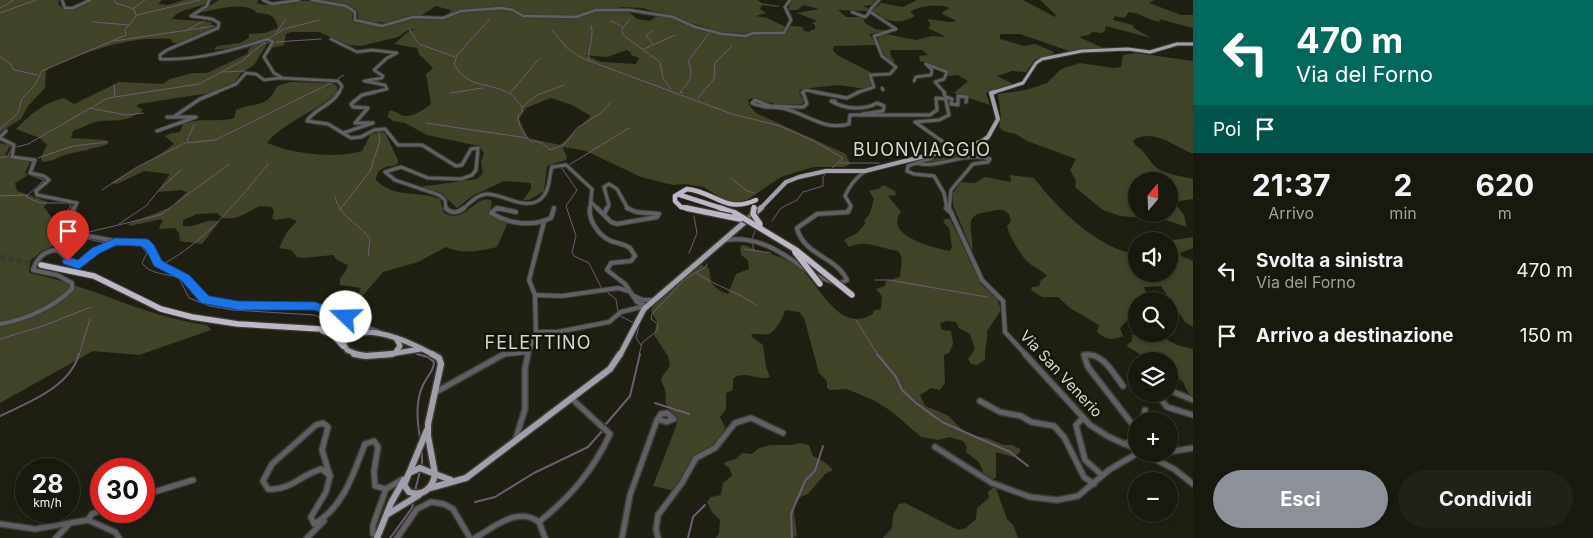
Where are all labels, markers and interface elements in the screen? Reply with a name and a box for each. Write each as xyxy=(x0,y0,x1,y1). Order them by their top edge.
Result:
text: 470 m xyxy=(1296,19,1403,61)
icon: left xyxy=(1213,20,1278,85)
text: Via del Forno xyxy=(1296,61,1433,87)
icon: arrive xyxy=(1251,115,1279,143)
text: Poi xyxy=(1213,118,1241,141)
district label: BUONVIAGGIO xyxy=(853,139,991,160)
text: 21:37 xyxy=(1252,167,1331,203)
text: 2 xyxy=(1394,167,1412,203)
text: 620 xyxy=(1476,167,1534,203)
north arrow xyxy=(1128,172,1178,222)
map controls xyxy=(1128,172,1178,522)
text: Arrivo xyxy=(1268,203,1314,223)
text: min xyxy=(1389,203,1417,223)
text: m xyxy=(1498,203,1512,223)
pin xyxy=(47,210,89,261)
icon: arrive xyxy=(54,217,82,245)
button: sound xyxy=(1128,232,1178,282)
text: Svolta a sinistra xyxy=(1256,249,1404,272)
icon: left xyxy=(1213,257,1241,285)
text: 470 m xyxy=(1516,259,1573,282)
text: Via del Forno xyxy=(1256,272,1356,292)
position arrow xyxy=(319,290,371,342)
button: search xyxy=(1128,292,1178,342)
icon: arrive xyxy=(1213,322,1241,350)
text: Arrivo a destinazione xyxy=(1256,324,1454,347)
text: 150 m xyxy=(1520,324,1573,347)
street label: Via San Venerio xyxy=(1016,326,1107,421)
district label: FELETTINO xyxy=(485,332,591,353)
button: layers xyxy=(1128,352,1178,402)
button: + xyxy=(1128,412,1178,462)
speed limit sign: 30 xyxy=(90,458,155,523)
text: 28 xyxy=(31,469,64,499)
button: Esci xyxy=(1213,470,1388,528)
button: Condividi xyxy=(1398,470,1573,528)
button: − xyxy=(1128,472,1178,522)
text: km/h xyxy=(33,495,62,510)

